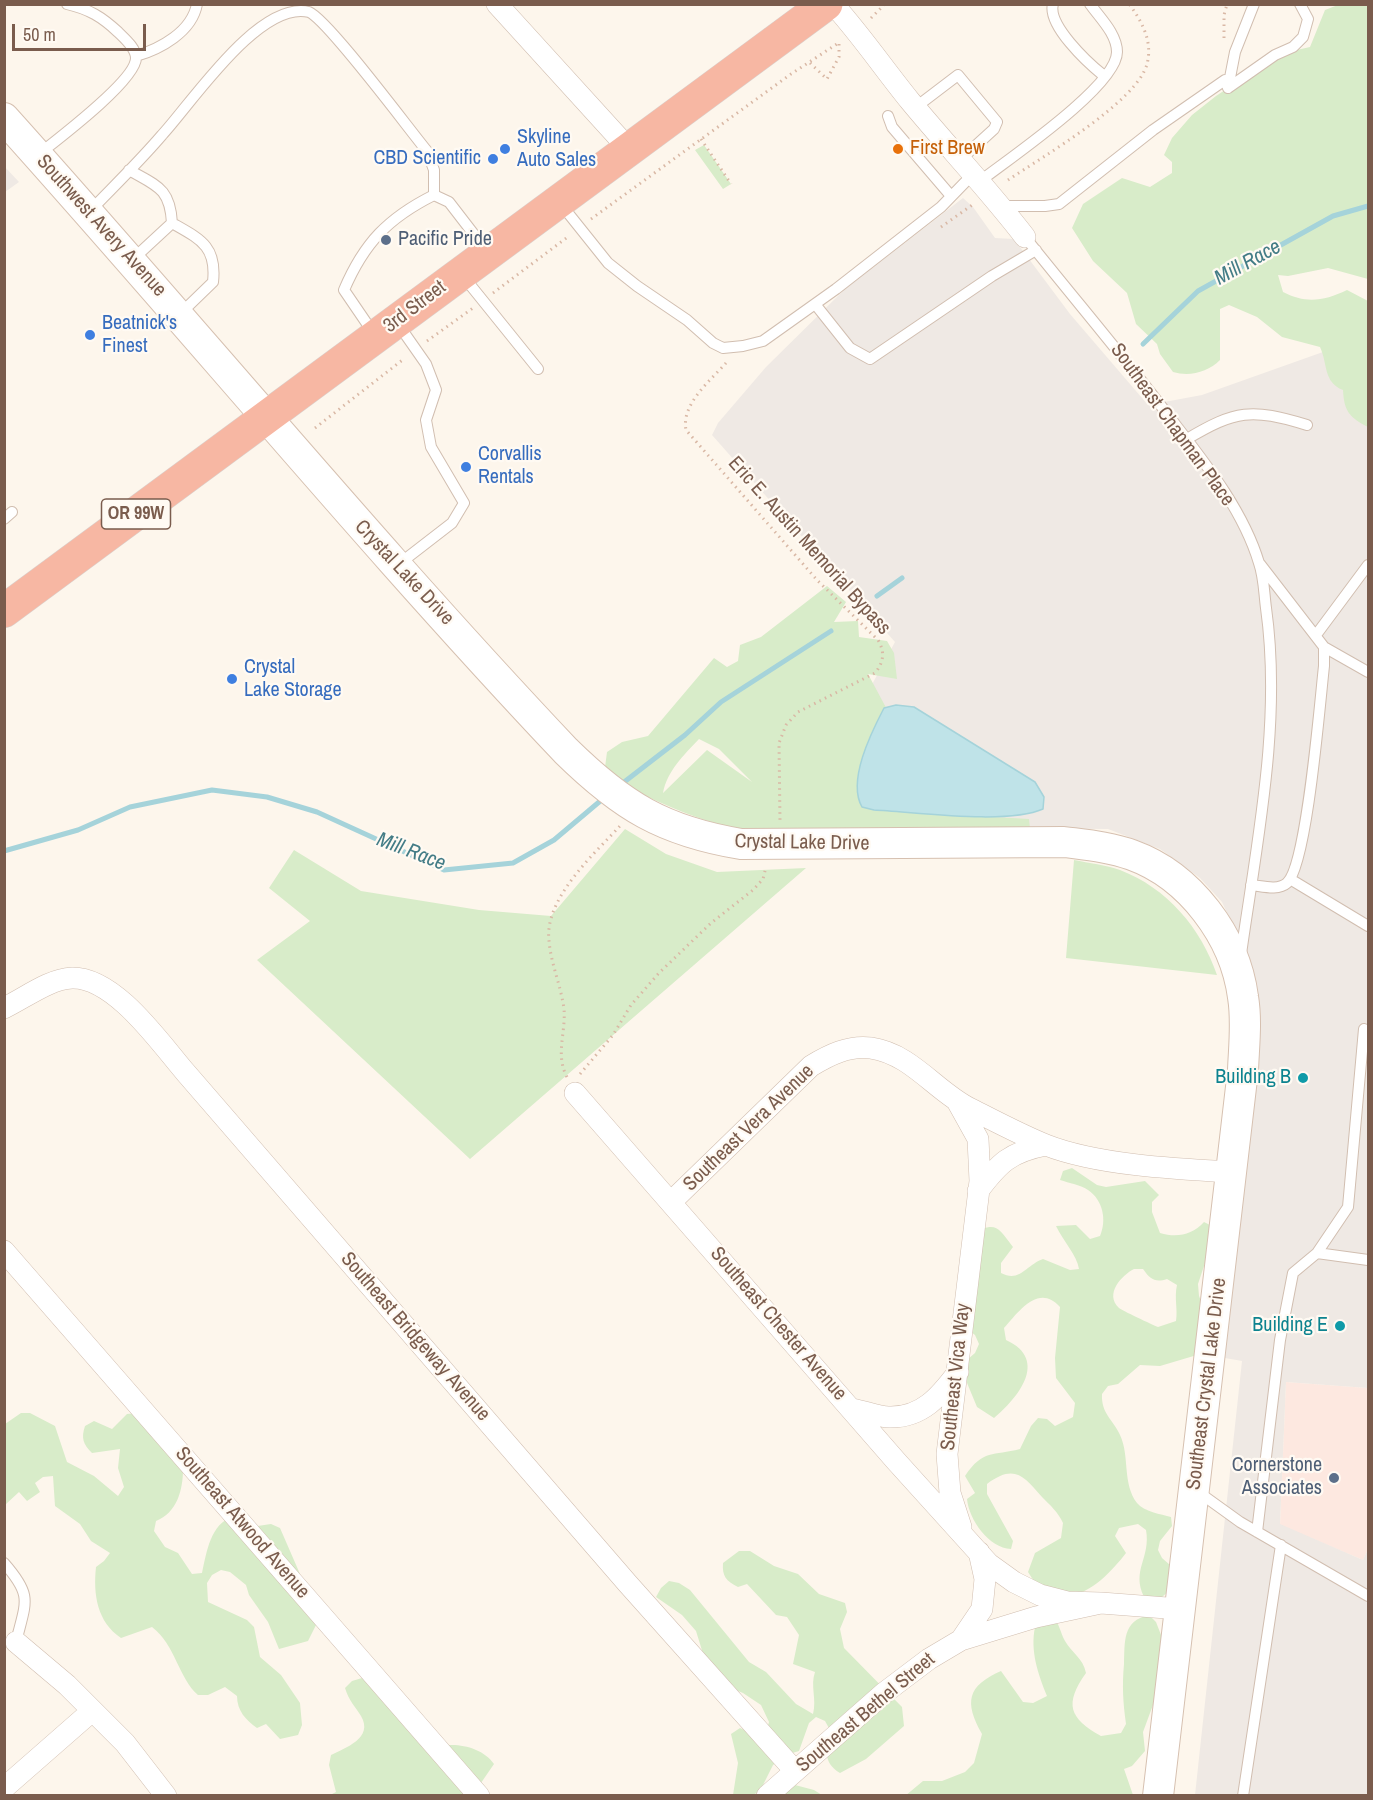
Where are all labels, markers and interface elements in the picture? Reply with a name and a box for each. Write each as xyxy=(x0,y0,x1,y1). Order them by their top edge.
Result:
scale bar xyxy=(15,12,148,50)
text: 50 m xyxy=(23,22,56,47)
place label: Skyline Auto Sales xyxy=(517,126,596,173)
place label: First Brew xyxy=(910,137,985,161)
marker: Skyline Auto Sales xyxy=(498,142,512,156)
marker: First Brew xyxy=(891,142,905,156)
place label: CBD Scientific xyxy=(373,147,481,171)
street label: Southwest Avery Avenue xyxy=(31,150,171,302)
marker: CBD Scientific xyxy=(486,152,500,166)
place label: Pacific Pride xyxy=(398,228,492,252)
marker: Pacific Pride xyxy=(379,233,393,247)
water label: Mill Race xyxy=(1211,235,1285,291)
street label: 3rd Street xyxy=(379,276,451,338)
place label: Beatnick's Finest xyxy=(102,312,177,359)
marker: Beatnick's Finest xyxy=(83,328,97,342)
street label: Southeast Chapman Place xyxy=(1105,339,1239,511)
place label: Corvallis Rentals xyxy=(478,443,542,490)
street label: Eric E. Austin Memorial Bypass xyxy=(723,452,895,640)
marker: Corvallis Rentals xyxy=(459,460,473,474)
road number: OR 99W xyxy=(102,499,170,529)
street label: Crystal Lake Drive xyxy=(349,515,459,631)
place label: Crystal Lake Storage xyxy=(244,656,342,703)
marker: Crystal Lake Storage xyxy=(225,672,239,686)
water label: Mill Race xyxy=(373,827,449,877)
street label: Crystal Lake Drive xyxy=(734,830,870,856)
street label: Southeast Vera Avenue xyxy=(679,1060,819,1196)
place label: Building B xyxy=(1215,1066,1291,1090)
marker: Building B xyxy=(1296,1071,1310,1085)
street label: Southeast Chester Avenue xyxy=(705,1242,851,1406)
street label: Southeast Bridgeway Avenue xyxy=(335,1248,495,1426)
street label: Southeast Crystal Lake Drive xyxy=(1182,1277,1232,1491)
street label: Southeast Vica Way xyxy=(936,1302,976,1452)
place label: Building E xyxy=(1252,1314,1328,1338)
marker: Building E xyxy=(1333,1319,1347,1333)
street label: Southeast Atwood Avenue xyxy=(170,1442,314,1604)
place label: Cornerstone Associates xyxy=(1232,1454,1322,1501)
marker: Cornerstone Associates xyxy=(1327,1471,1341,1485)
street label: Southeast Bethel Street xyxy=(792,1648,940,1778)

